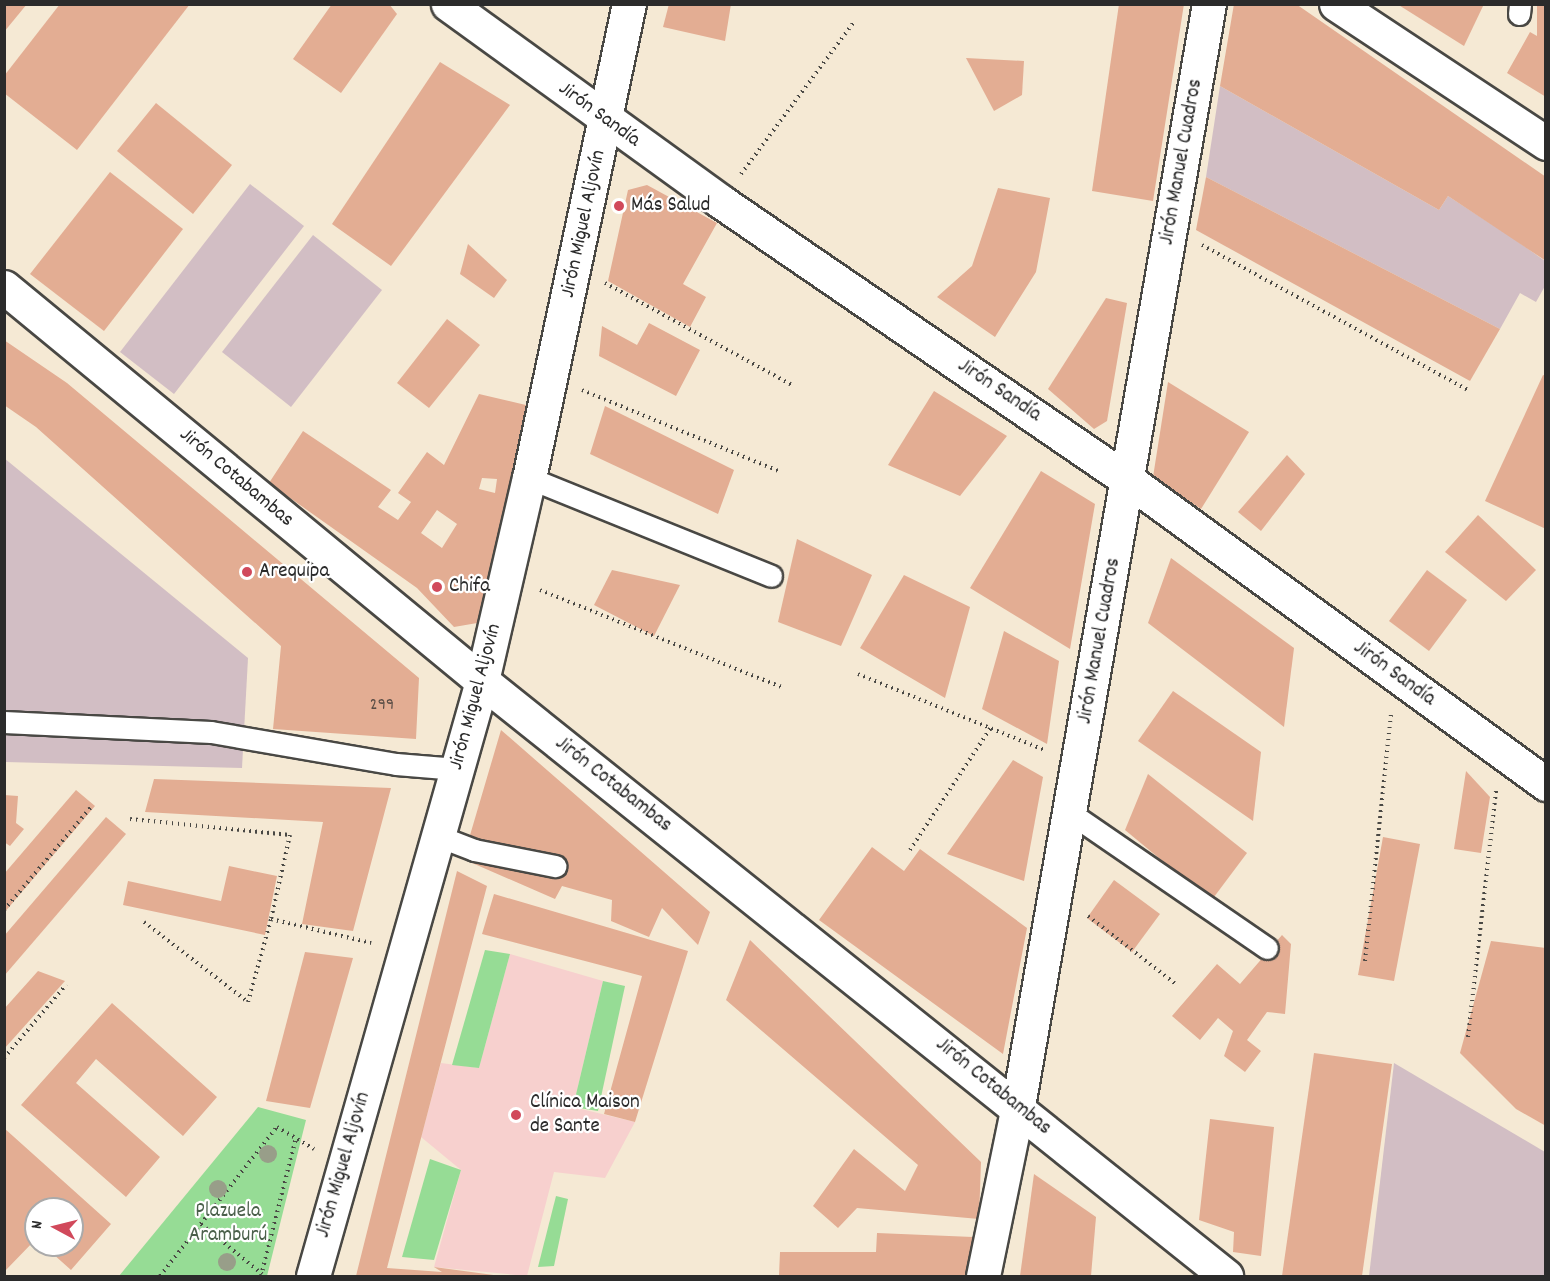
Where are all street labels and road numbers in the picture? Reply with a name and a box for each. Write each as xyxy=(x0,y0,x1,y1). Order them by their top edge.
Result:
street label: Jirón Sandía xyxy=(553,77,645,153)
street label: Jirón Manuel Cuadros xyxy=(1155,77,1209,247)
street label: Jirón Miguel Aljovín xyxy=(556,148,612,300)
street label: Jirón Sandía xyxy=(952,354,1046,428)
street label: Jirón Cotabambas xyxy=(174,423,298,533)
street label: Jirón Manuel Cuadros xyxy=(1073,556,1127,726)
street label: Jirón Miguel Aljovín xyxy=(444,621,508,773)
street label: Jirón Sandía xyxy=(1348,636,1440,712)
street label: Jirón Cotabambas xyxy=(549,731,677,839)
street label: Jirón Cotabambas xyxy=(930,1033,1056,1141)
street label: Jirón Miguel Aljovín xyxy=(311,1089,377,1241)

